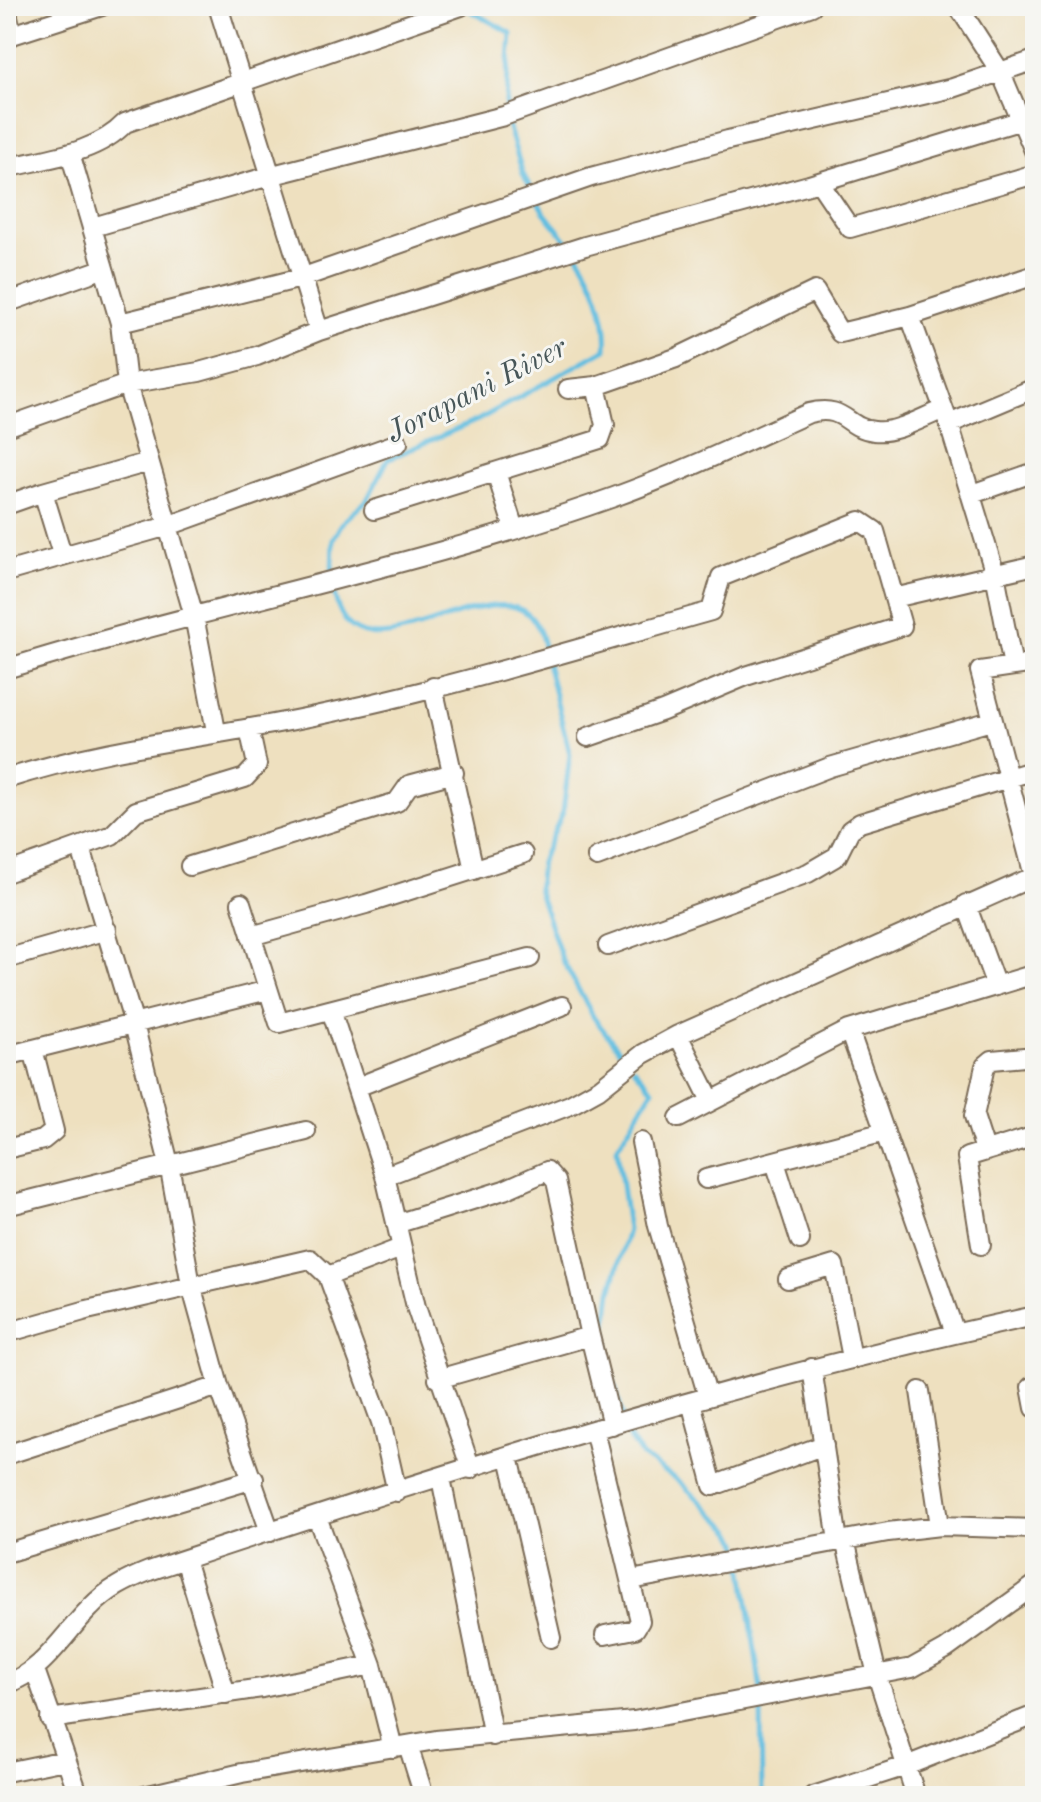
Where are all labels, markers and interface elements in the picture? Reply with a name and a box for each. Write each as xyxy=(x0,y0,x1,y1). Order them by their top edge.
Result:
water label: Jorapani River xyxy=(382,332,573,449)

